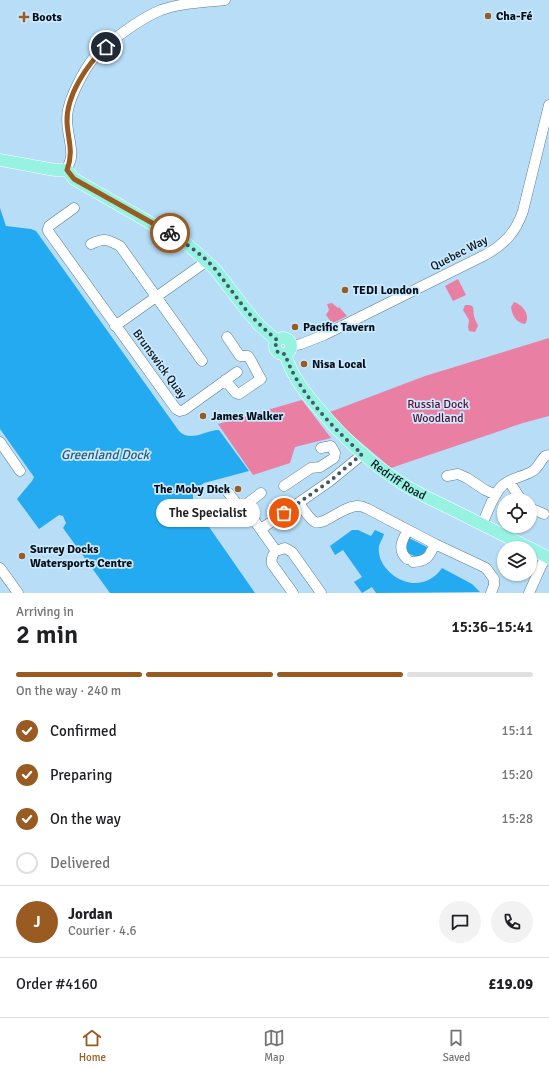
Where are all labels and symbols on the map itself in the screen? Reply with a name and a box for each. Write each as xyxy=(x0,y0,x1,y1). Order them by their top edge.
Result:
place label: Cha-Fé xyxy=(496,9,533,24)
place label: Boots xyxy=(32,10,62,25)
marker: Cha-Fé xyxy=(483,11,493,21)
marker: Boots xyxy=(19,12,29,22)
pin xyxy=(89,30,123,64)
courier xyxy=(150,213,190,253)
street label: Quebec Way xyxy=(428,232,491,274)
place label: TEDI London xyxy=(353,283,419,298)
marker: TEDI London xyxy=(340,285,350,295)
place label: Pacific Tavern xyxy=(303,320,375,335)
marker: Pacific Tavern xyxy=(290,322,300,332)
street label: Brunswick Quay xyxy=(129,327,190,402)
place label: Nisa Local xyxy=(312,357,366,372)
marker: Nisa Local xyxy=(299,359,309,369)
park label: Russia Dock Woodland xyxy=(407,397,469,426)
place label: James Walker xyxy=(211,409,284,424)
marker: James Walker xyxy=(198,411,208,421)
water label: Greenland Dock xyxy=(61,447,151,463)
street label: Redriff Road xyxy=(367,456,428,504)
place label: The Moby Dick xyxy=(154,482,231,497)
marker: The Moby Dick xyxy=(233,484,243,494)
pin xyxy=(267,496,301,530)
callout: The Specialist xyxy=(156,499,260,527)
place label: Surrey Docks Watersports Centre xyxy=(30,542,132,571)
marker: Surrey Docks Watersports Centre xyxy=(17,551,27,561)

